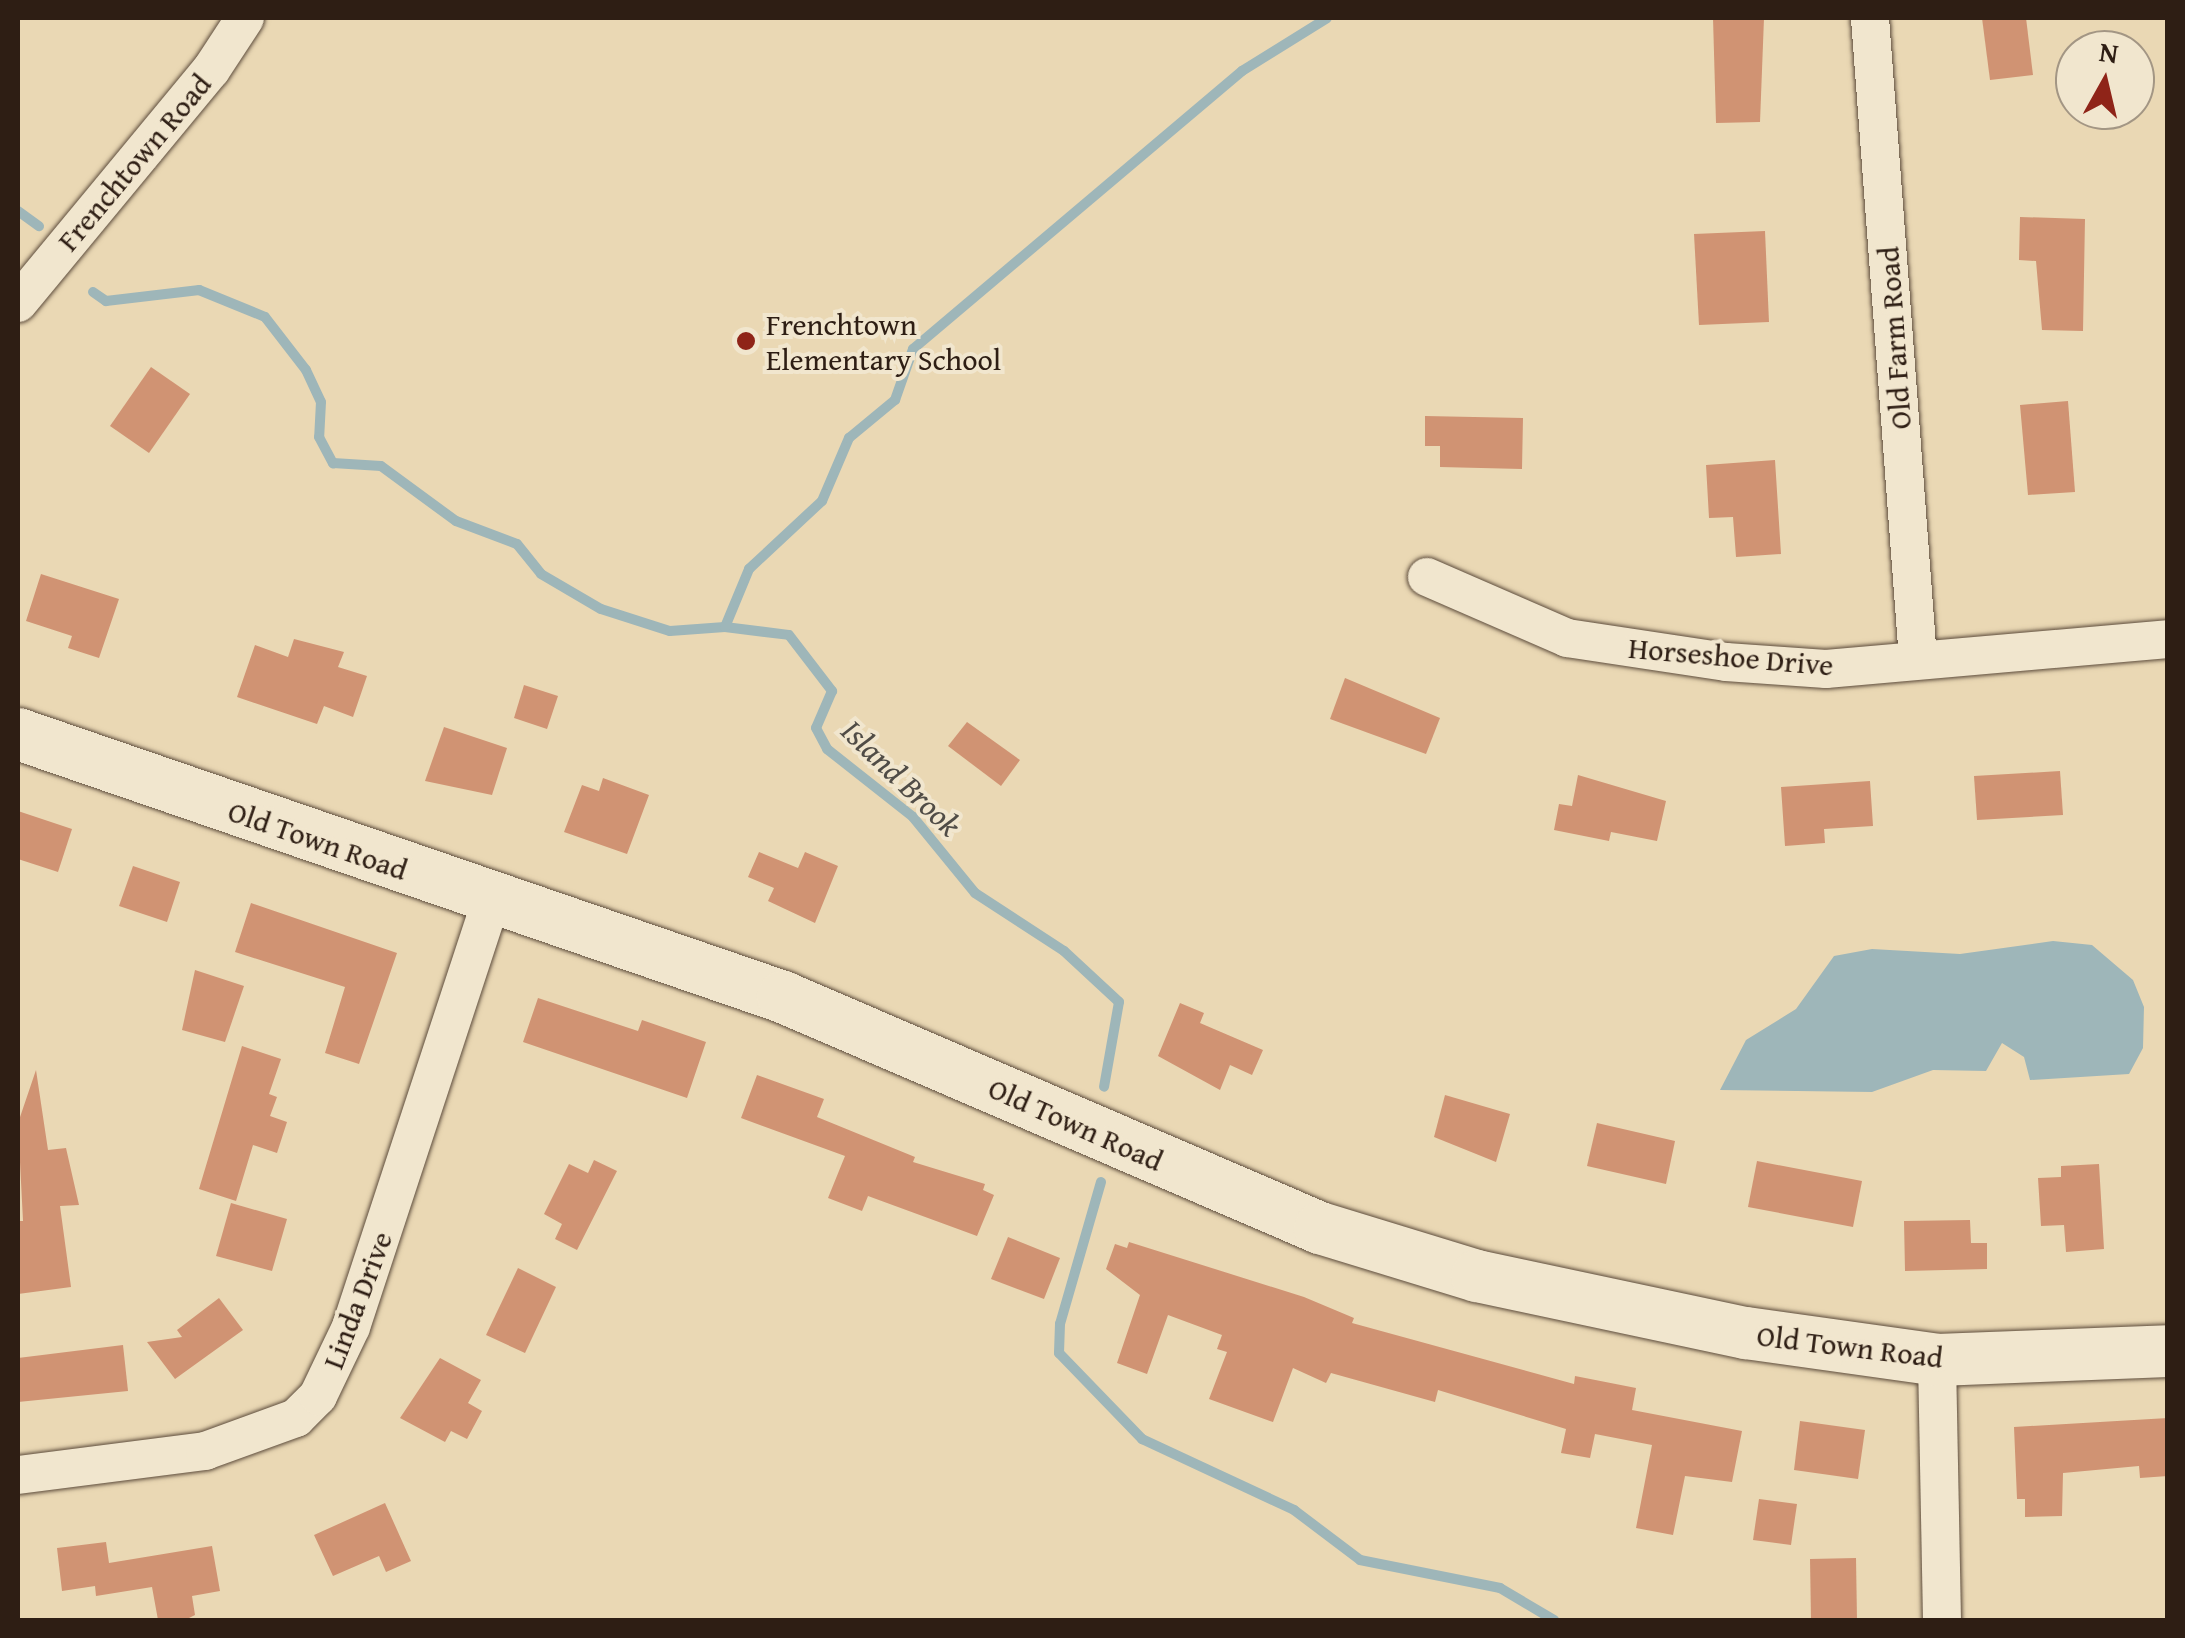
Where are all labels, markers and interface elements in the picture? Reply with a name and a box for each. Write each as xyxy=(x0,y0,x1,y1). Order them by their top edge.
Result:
north arrow xyxy=(2055,30,2155,130)
text: N xyxy=(2097,30,2121,73)
street label: Frenchtown Road xyxy=(49,66,219,258)
street label: Old Farm Road xyxy=(1870,245,1918,431)
place label: Frenchtown Elementary School xyxy=(766,306,1001,376)
marker: Frenchtown Elementary School xyxy=(735,330,757,352)
street label: Horseshoe Drive xyxy=(1627,629,1835,683)
water label: Island Brook xyxy=(833,712,969,844)
street label: Old Town Road xyxy=(224,792,412,888)
street label: Old Town Road xyxy=(983,1069,1169,1179)
street label: Linda Drive xyxy=(314,1226,400,1374)
street label: Old Town Road xyxy=(1755,1317,1945,1375)

